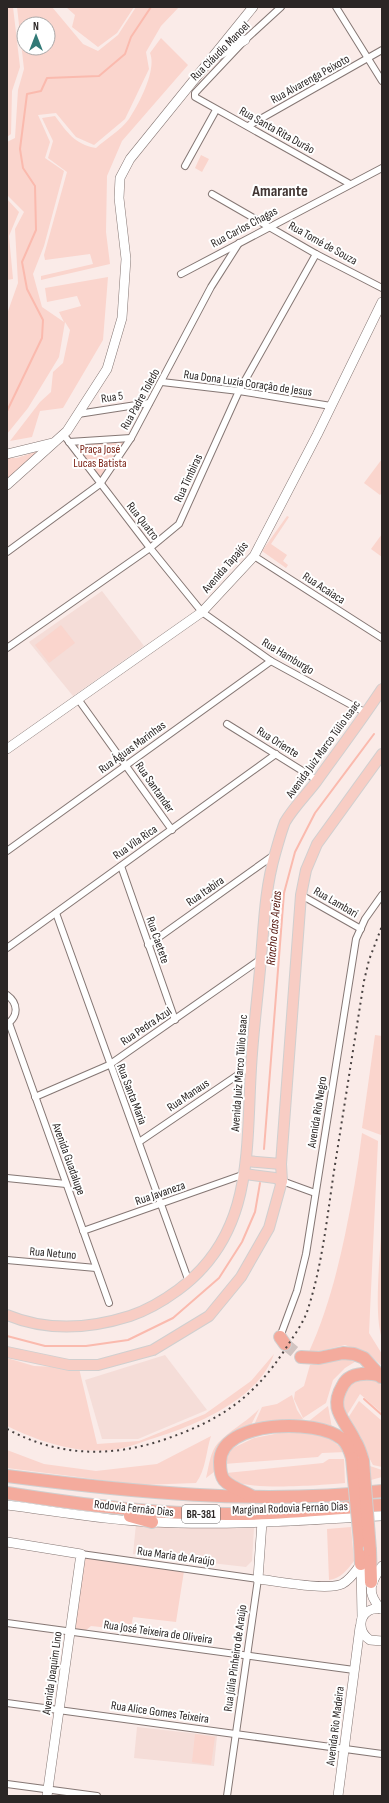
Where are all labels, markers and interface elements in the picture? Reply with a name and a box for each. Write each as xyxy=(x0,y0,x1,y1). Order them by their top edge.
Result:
north arrow xyxy=(16,16,56,56)
street label: Rua Cláudio Manoel xyxy=(188,19,253,84)
text: N xyxy=(33,20,39,33)
street label: Rua Alvarenga Peixoto xyxy=(268,52,352,107)
street label: Rua Santa Rita Durão xyxy=(236,104,317,157)
district label: Amarante xyxy=(251,182,308,201)
street label: Rua Carlos Chagas xyxy=(208,204,280,251)
street label: Rua Tomé de Souza xyxy=(286,218,360,269)
street label: Rua Padre Toledo xyxy=(117,366,163,432)
street label: Rua Dona Luzia Coração de Jesus xyxy=(183,367,313,400)
street label: Rua 5 xyxy=(100,388,124,407)
park label: Praça José Lucas Batista xyxy=(73,442,127,471)
street label: Rua Timbiras xyxy=(171,452,206,505)
street label: Rua Quatro xyxy=(123,499,162,543)
street label: Avenida Tapajós xyxy=(198,539,252,597)
street label: Rua Acaiaca xyxy=(300,569,348,608)
street label: Rua Hamburgo xyxy=(259,635,317,678)
street label: Avenida Juiz Marco Túlio Isaac xyxy=(282,697,364,802)
street label: Rua Águas Marinhas xyxy=(96,718,169,777)
street label: Rua Oriente xyxy=(254,724,302,761)
street label: Rua Santander xyxy=(132,759,178,816)
street label: Rua Vila Rica xyxy=(110,822,161,863)
street label: Rua Itabira xyxy=(183,873,227,910)
street label: Rua Lambari xyxy=(311,884,361,921)
water label: Riacho das Areias xyxy=(263,890,285,966)
street label: Rua Caetete xyxy=(142,915,173,966)
street label: Rua Pedra Azul xyxy=(118,1004,175,1049)
street label: Avenida Juiz Marco Túlio Isaac xyxy=(228,1014,251,1133)
street label: Rua Santa Maria xyxy=(113,1062,150,1127)
street label: Avenida Rio Negro xyxy=(304,1075,331,1150)
street label: Rua Manaus xyxy=(164,1076,212,1115)
street label: Avenida Guadalupe xyxy=(48,1120,89,1197)
street label: Rua Javaneza xyxy=(133,1178,188,1209)
street label: Rua Netuno xyxy=(29,1244,77,1263)
street label: Rodovia Fernão Dias xyxy=(93,1497,175,1520)
street label: Marginal Rodovia Fernão Dias xyxy=(232,1499,348,1518)
road number: BR-381 xyxy=(182,1505,220,1523)
street label: Rua Maria de Araújo xyxy=(136,1544,216,1569)
street label: Rua Júlia Pinheiro de Araújo xyxy=(221,1604,250,1712)
street label: Rua José Teixeira de Oliveira xyxy=(103,1617,214,1648)
street label: Avenida Joaquim Lino xyxy=(39,1630,66,1717)
street label: Avenida Rio Madeira xyxy=(323,1685,348,1767)
street label: Rua Alice Gomes Teixeira xyxy=(110,1698,210,1727)

